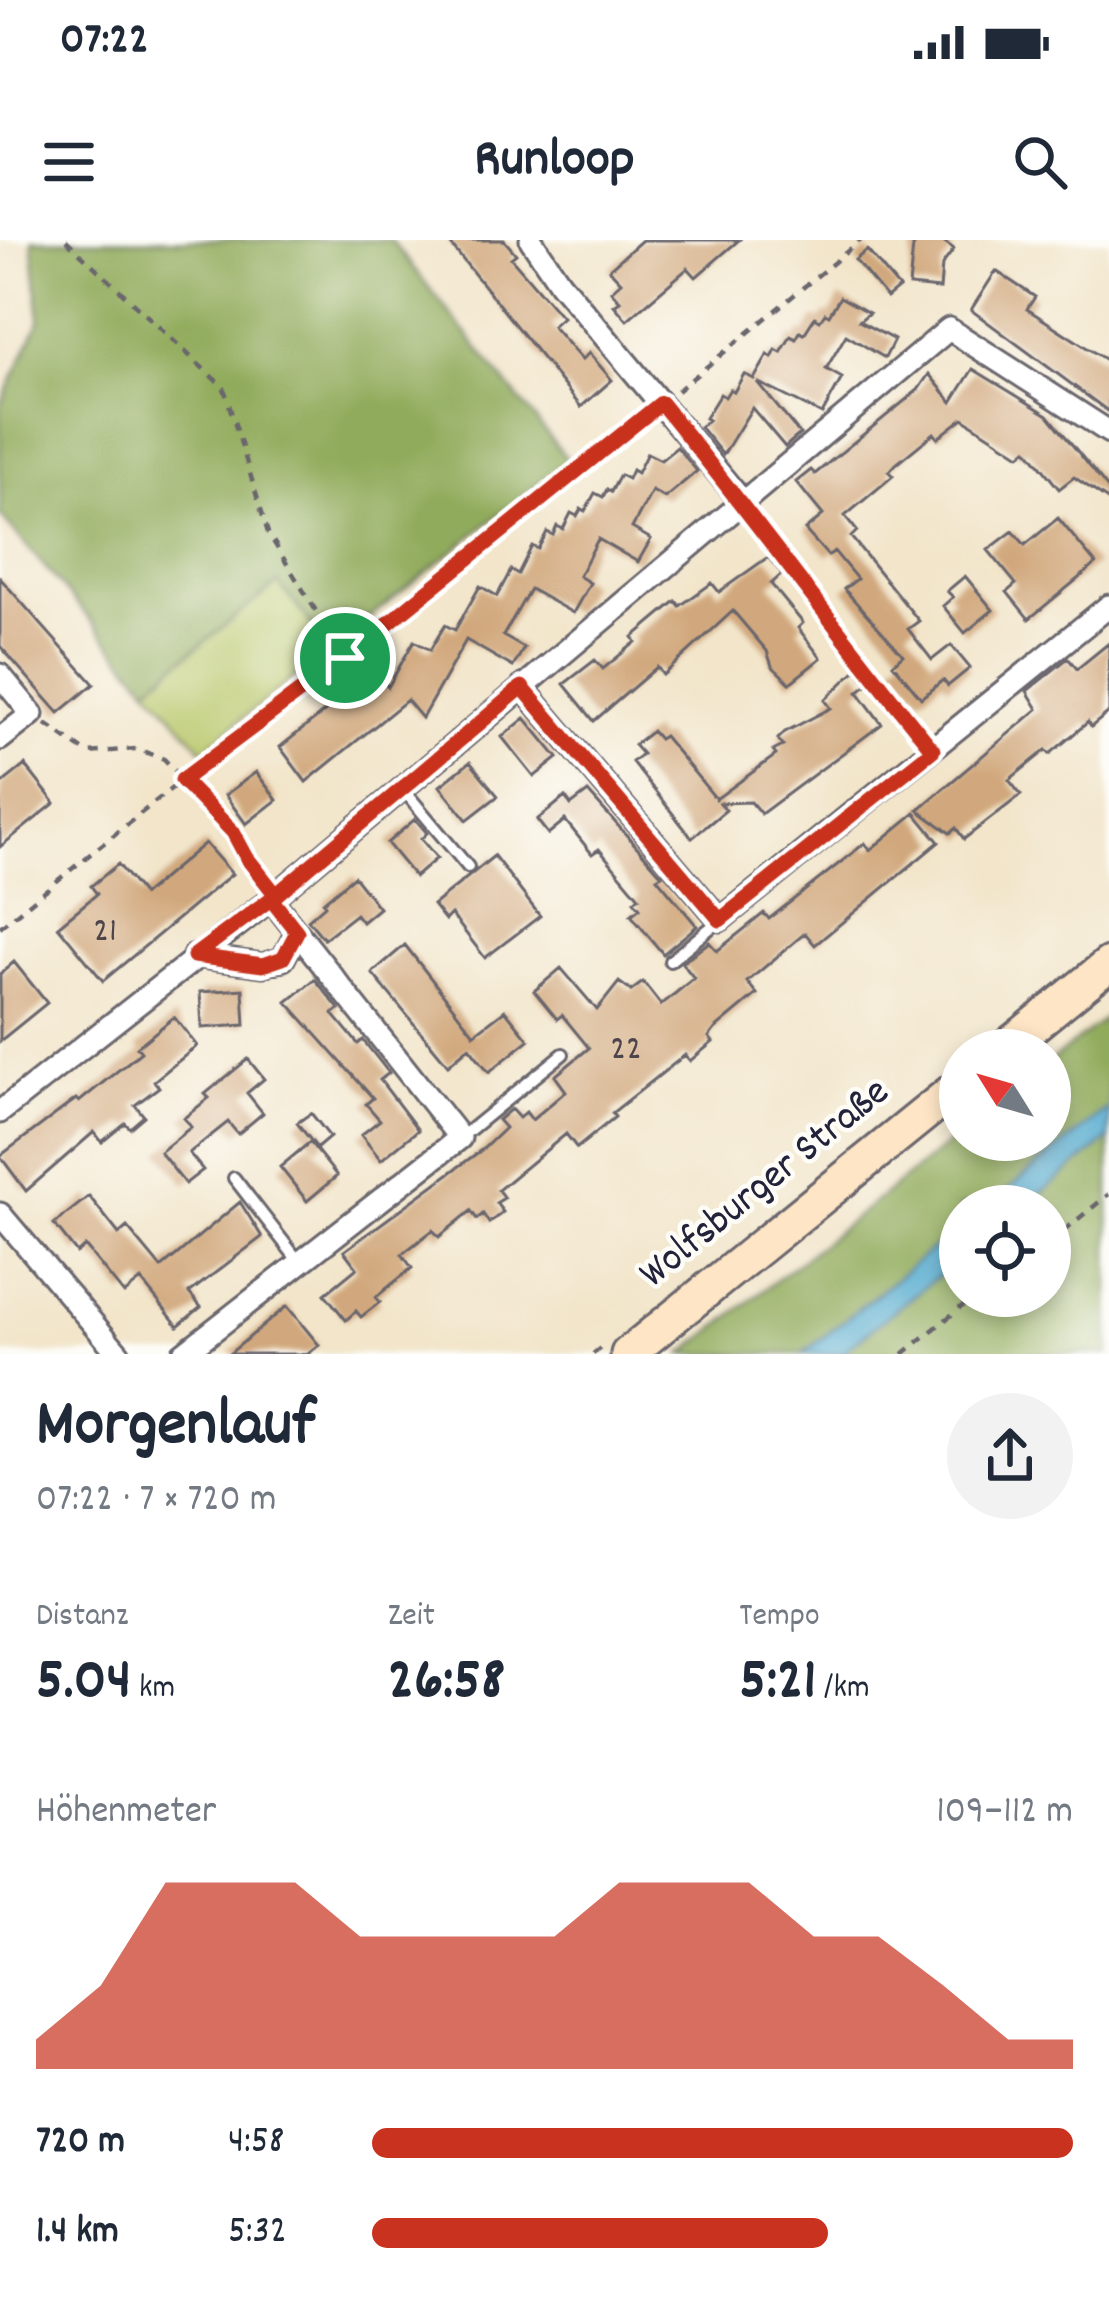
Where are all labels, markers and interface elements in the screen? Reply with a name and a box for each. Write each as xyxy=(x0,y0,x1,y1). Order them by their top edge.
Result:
text: 07:22 xyxy=(60,10,149,74)
text: Runloop xyxy=(474,124,635,201)
icon: menu xyxy=(36,129,102,195)
icon: search xyxy=(1007,129,1073,195)
pin xyxy=(294,607,396,709)
icon: arrive xyxy=(312,625,378,691)
house number: 21 xyxy=(93,907,117,959)
house number: 22 xyxy=(610,1025,642,1077)
north arrow xyxy=(939,1029,1071,1161)
map controls xyxy=(939,1029,1071,1317)
street label: Wolfsburger Straße xyxy=(628,1065,904,1305)
button: locate xyxy=(939,1185,1071,1317)
text: Morgenlauf xyxy=(36,1382,315,1476)
button: share xyxy=(947,1393,1073,1519)
text: 07:22 · 7 × 720 m xyxy=(36,1474,277,1529)
text: Distanz xyxy=(36,1594,128,1641)
text: Zeit xyxy=(388,1594,435,1641)
text: Tempo xyxy=(739,1594,820,1641)
text: 5.04 xyxy=(36,1641,131,1727)
text: 26:58 xyxy=(388,1641,505,1727)
text: 5:21 xyxy=(739,1641,816,1727)
text: km xyxy=(131,1666,175,1713)
text: /km xyxy=(816,1666,870,1713)
text: Höhenmeter xyxy=(36,1786,216,1841)
text: 109–112 m xyxy=(936,1786,1073,1841)
text: 720 m xyxy=(36,2116,125,2171)
text: 4:58 xyxy=(228,2116,284,2171)
text: 1.4 km xyxy=(36,2206,119,2261)
text: 5:32 xyxy=(228,2206,287,2261)

